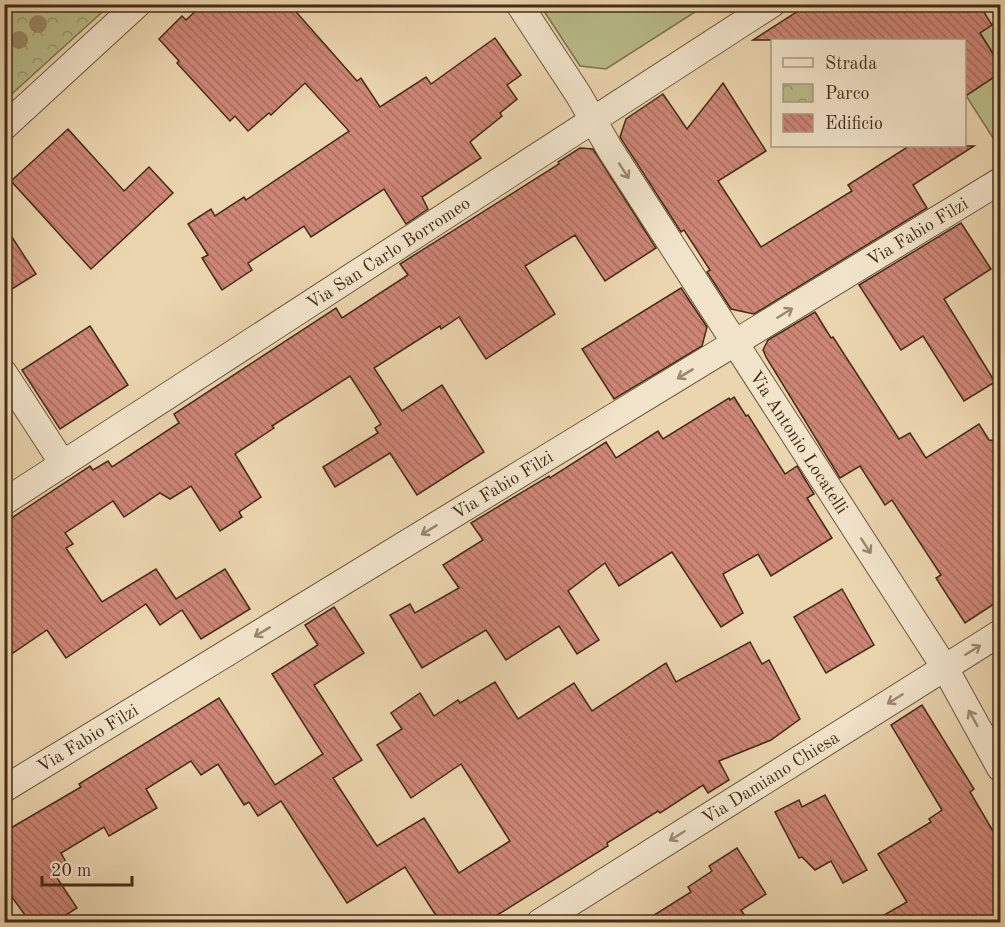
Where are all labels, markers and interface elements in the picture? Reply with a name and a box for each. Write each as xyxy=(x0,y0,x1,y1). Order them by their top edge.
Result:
legend xyxy=(771,39,966,147)
text: Strada xyxy=(825,55,877,73)
text: Parco xyxy=(825,85,870,103)
text: Edificio xyxy=(825,115,883,133)
one-way arrow xyxy=(617,162,630,179)
street label: Via San Carlo Borromeo xyxy=(304,194,474,313)
street label: Via Fabio Filzi xyxy=(864,195,972,270)
one-way arrow xyxy=(776,307,793,319)
street label: Via Antonio Locatelli xyxy=(746,368,851,517)
one-way arrow xyxy=(677,369,694,381)
street label: Via Fabio Filzi xyxy=(449,448,557,523)
one-way arrow xyxy=(421,525,438,537)
one-way arrow xyxy=(860,537,872,554)
one-way arrow xyxy=(254,625,271,638)
one-way arrow xyxy=(964,644,981,657)
one-way arrow xyxy=(887,693,904,705)
street label: Via Fabio Filzi xyxy=(35,701,142,776)
one-way arrow xyxy=(966,710,978,727)
street label: Via Damiano Chiesa xyxy=(699,728,843,828)
one-way arrow xyxy=(669,831,686,843)
scale bar xyxy=(42,849,132,887)
text: 20 m xyxy=(51,862,91,880)

